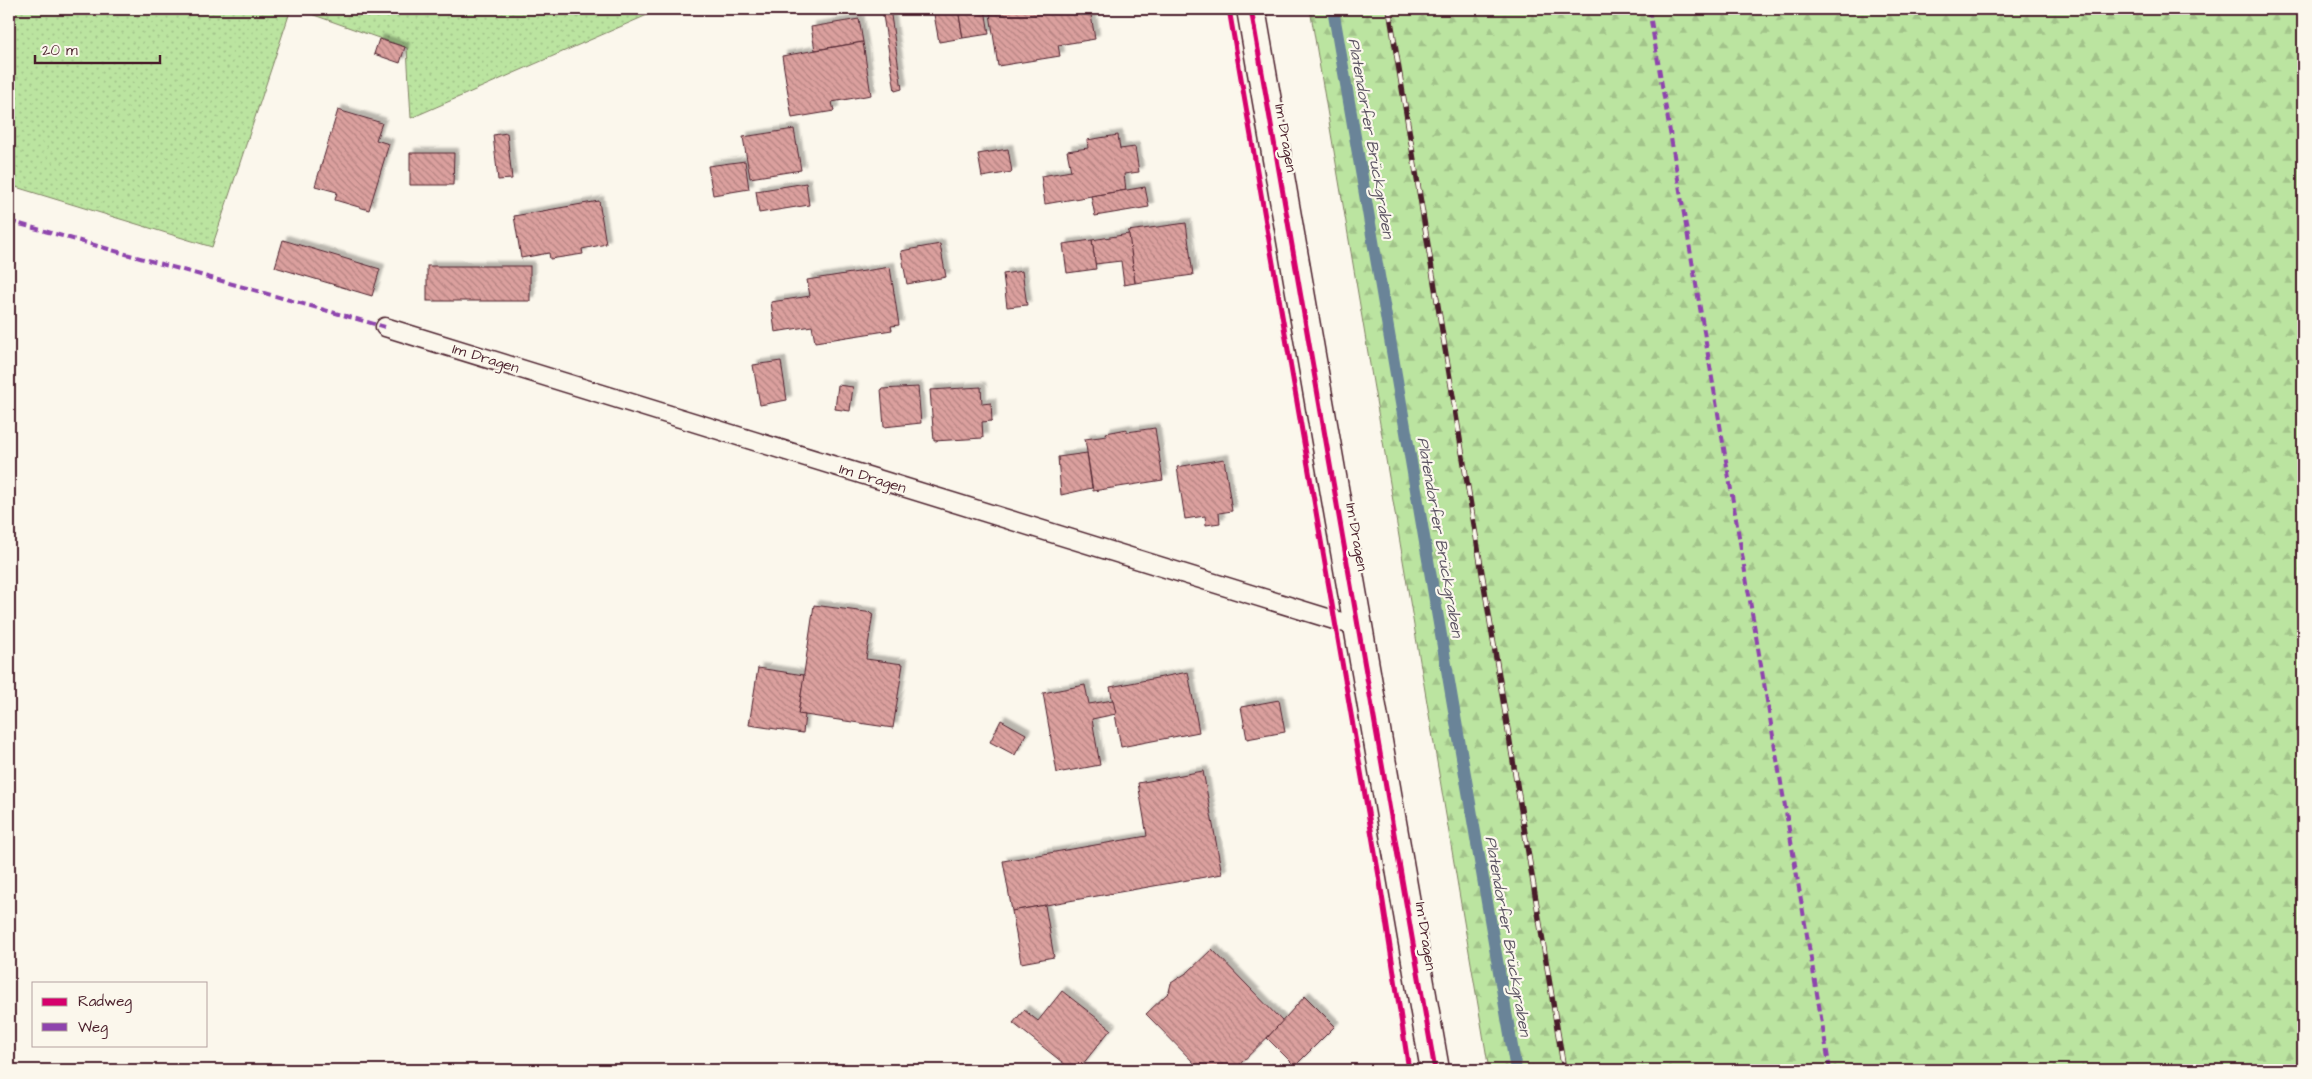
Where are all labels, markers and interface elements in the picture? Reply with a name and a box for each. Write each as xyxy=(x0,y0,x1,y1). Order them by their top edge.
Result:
scale bar xyxy=(35,32,160,64)
water label: Platendorfer Brückgraben xyxy=(1342,37,1400,242)
text: 20 m xyxy=(42,40,78,61)
street label: Im Dragen xyxy=(1268,102,1302,175)
street label: Im Dragen xyxy=(450,338,522,380)
water label: Platendorfer Brückgraben xyxy=(1411,436,1469,641)
street label: Im Dragen xyxy=(837,458,909,500)
street label: Im Dragen xyxy=(1339,501,1373,574)
water label: Platendorfer Brückgraben xyxy=(1479,835,1537,1040)
street label: Im Dragen xyxy=(1409,900,1441,972)
legend xyxy=(32,982,208,1046)
text: Radweg xyxy=(78,991,132,1013)
text: Weg xyxy=(78,1017,108,1039)

